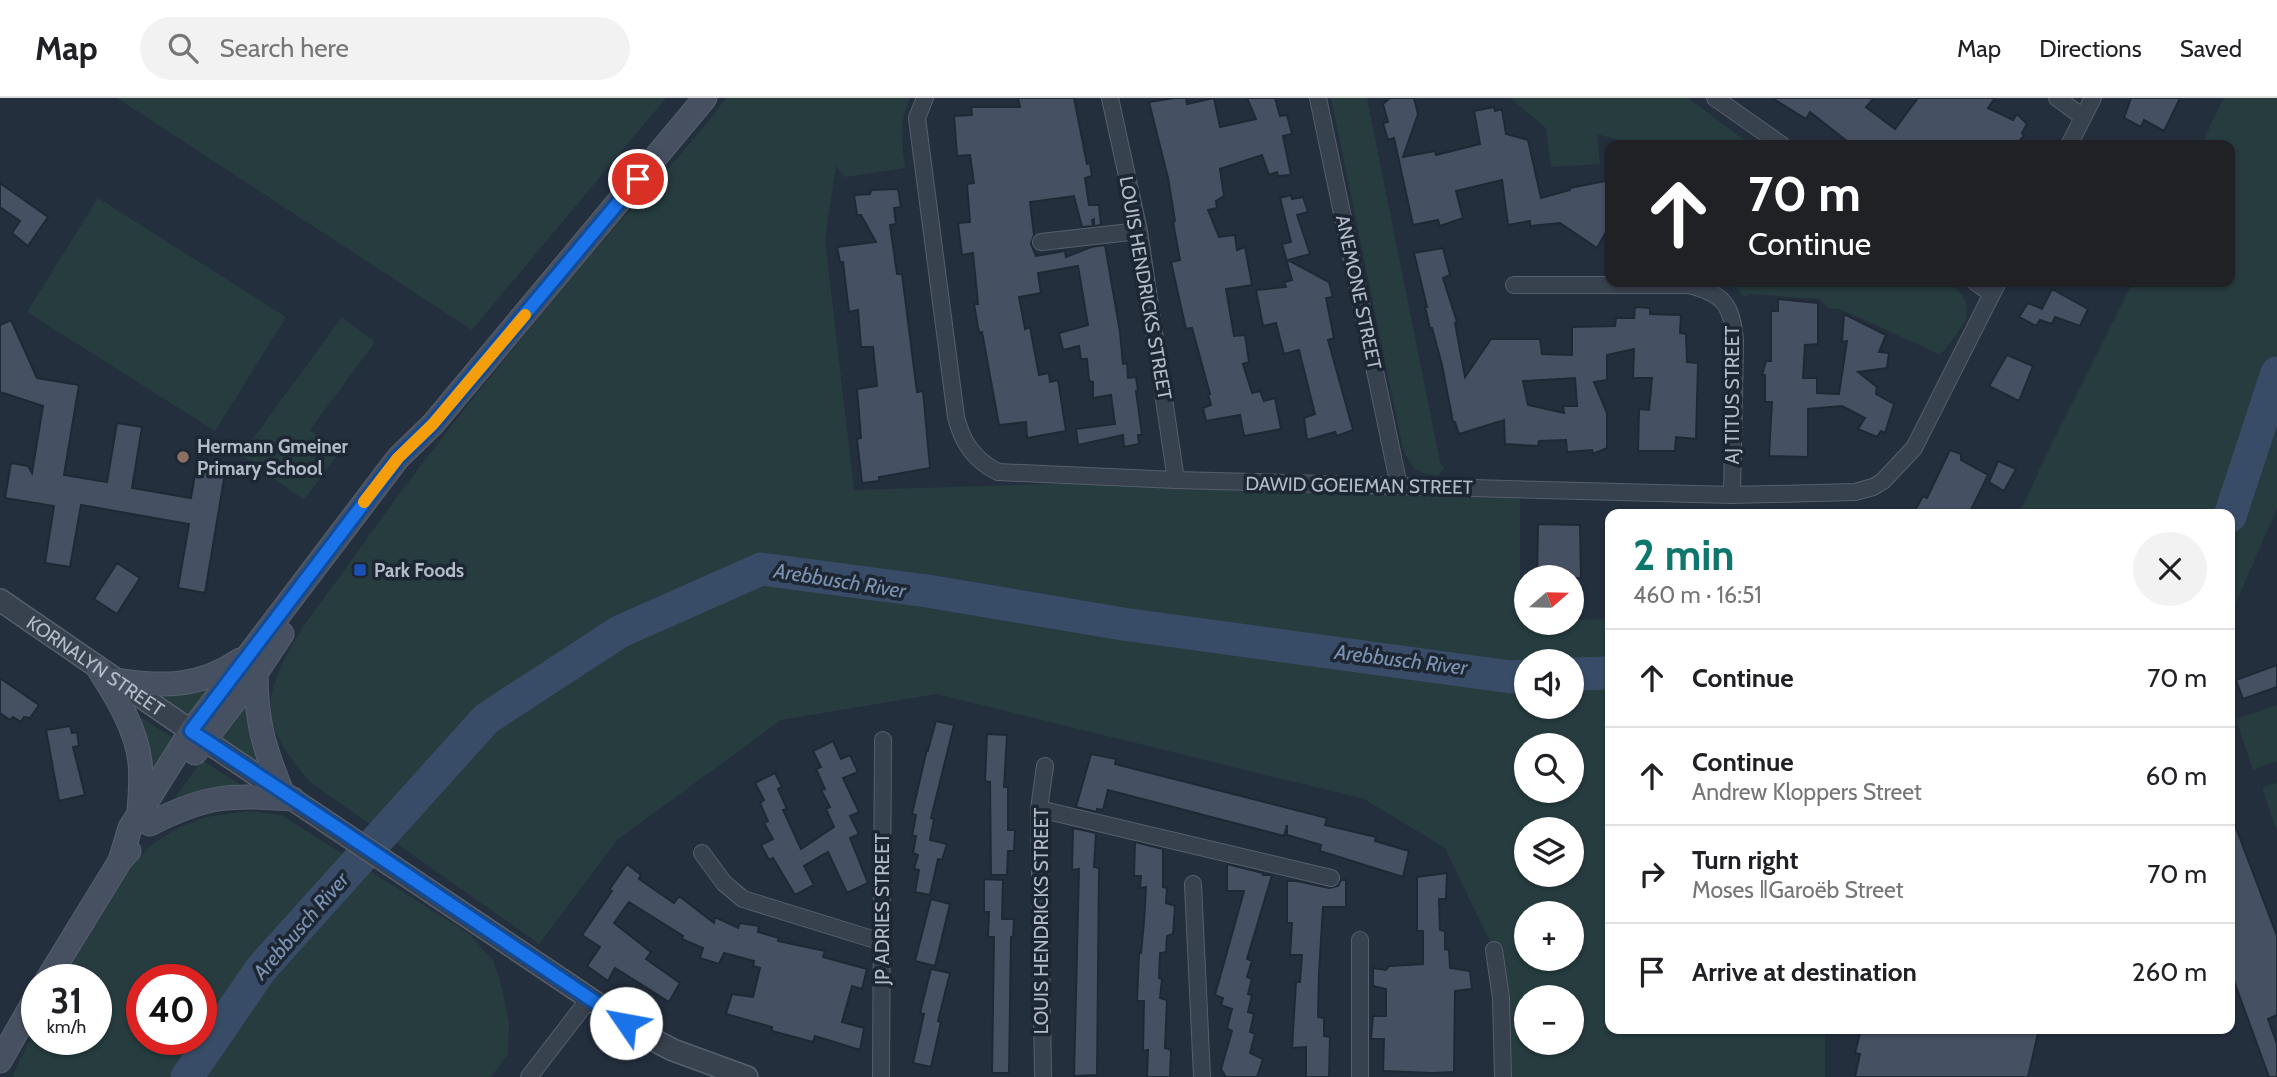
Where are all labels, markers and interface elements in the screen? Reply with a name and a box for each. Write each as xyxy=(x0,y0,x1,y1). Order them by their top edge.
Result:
search box xyxy=(140,17,630,80)
text: Map xyxy=(35,28,98,68)
icon: search xyxy=(164,29,202,67)
text: Search here xyxy=(220,32,349,64)
text: Map xyxy=(1957,34,2001,63)
text: Directions xyxy=(2039,34,2142,63)
text: Saved xyxy=(2180,34,2242,63)
pin xyxy=(608,149,668,209)
icon: arrive xyxy=(619,160,657,198)
text: 70 m xyxy=(1748,164,1861,223)
icon: ahead xyxy=(1633,168,1724,259)
street label: LOUIS HENDRICKS STREET xyxy=(1115,174,1177,402)
street label: ANEMONE STREET xyxy=(1331,213,1386,372)
text: Continue xyxy=(1748,224,1871,263)
street label: AJ TITUS STREET xyxy=(1721,326,1744,464)
place label: Hermann Gmeiner Primary School xyxy=(197,435,348,480)
marker: Hermann Gmeiner Primary School xyxy=(175,449,191,465)
street label: DAWID GOEIEMAN STREET xyxy=(1245,472,1473,499)
text: 2 min xyxy=(1633,529,1734,581)
button: close xyxy=(2133,532,2207,606)
water label: Arebbusch River xyxy=(771,558,909,604)
place label: Park Foods xyxy=(374,559,464,582)
marker: Park Foods xyxy=(352,562,368,578)
north arrow xyxy=(1514,565,1584,635)
map controls xyxy=(1514,565,1584,1055)
text: 460 m · 16:51 xyxy=(1633,581,1762,609)
street label: KORNALYN STREET xyxy=(22,611,168,721)
water label: Arebbusch River xyxy=(1332,639,1470,680)
button: sound xyxy=(1514,649,1584,719)
icon: ahead xyxy=(1633,659,1671,697)
text: Continue xyxy=(1692,662,1794,694)
text: 70 m xyxy=(2147,662,2207,694)
button: search xyxy=(1514,733,1584,803)
text: Continue xyxy=(1692,746,1794,778)
icon: ahead xyxy=(1633,757,1671,795)
text: 60 m xyxy=(2145,760,2207,792)
text: Andrew Kloppers Street xyxy=(1692,778,1922,806)
street label: LOUIS HENDRICKS STREET xyxy=(1030,808,1053,1034)
button: layers xyxy=(1514,817,1584,887)
street label: JP ADRIES STREET xyxy=(871,833,894,986)
text: Turn right xyxy=(1692,844,1798,876)
icon: right xyxy=(1633,855,1671,893)
text: 70 m xyxy=(2147,858,2207,890)
water label: Arebbusch River xyxy=(247,866,355,985)
text: Moses ǁGaroëb Street xyxy=(1692,876,1904,904)
button: + xyxy=(1514,901,1584,971)
icon: arrive xyxy=(1633,953,1671,991)
text: Arrive at destination xyxy=(1692,956,1917,988)
text: 260 m xyxy=(2132,956,2207,988)
speed limit sign: 40 xyxy=(126,964,217,1055)
text: 31 xyxy=(51,979,82,1022)
button: − xyxy=(1514,985,1584,1055)
position arrow xyxy=(589,986,663,1060)
text: km/h xyxy=(47,1016,86,1038)

